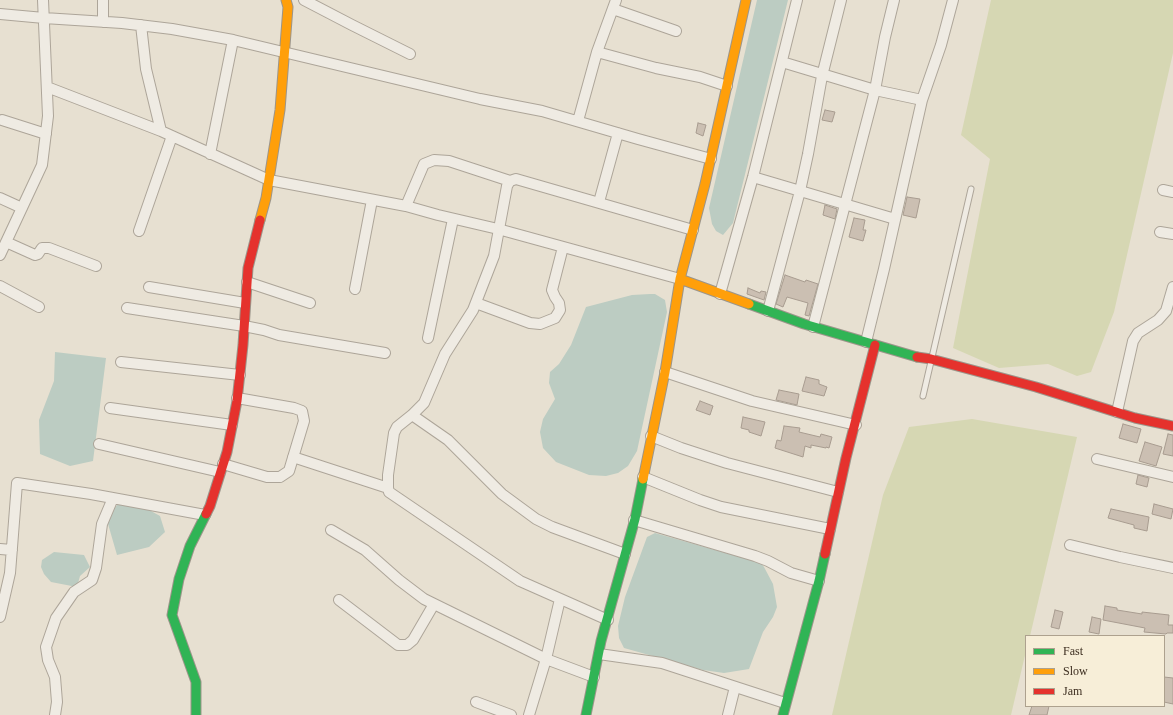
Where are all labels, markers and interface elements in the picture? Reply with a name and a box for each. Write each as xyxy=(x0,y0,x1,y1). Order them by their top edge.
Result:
legend xyxy=(1025,635,1165,707)
text: Fast xyxy=(1063,644,1083,658)
text: Slow xyxy=(1063,664,1088,678)
text: Jam xyxy=(1063,684,1082,698)

